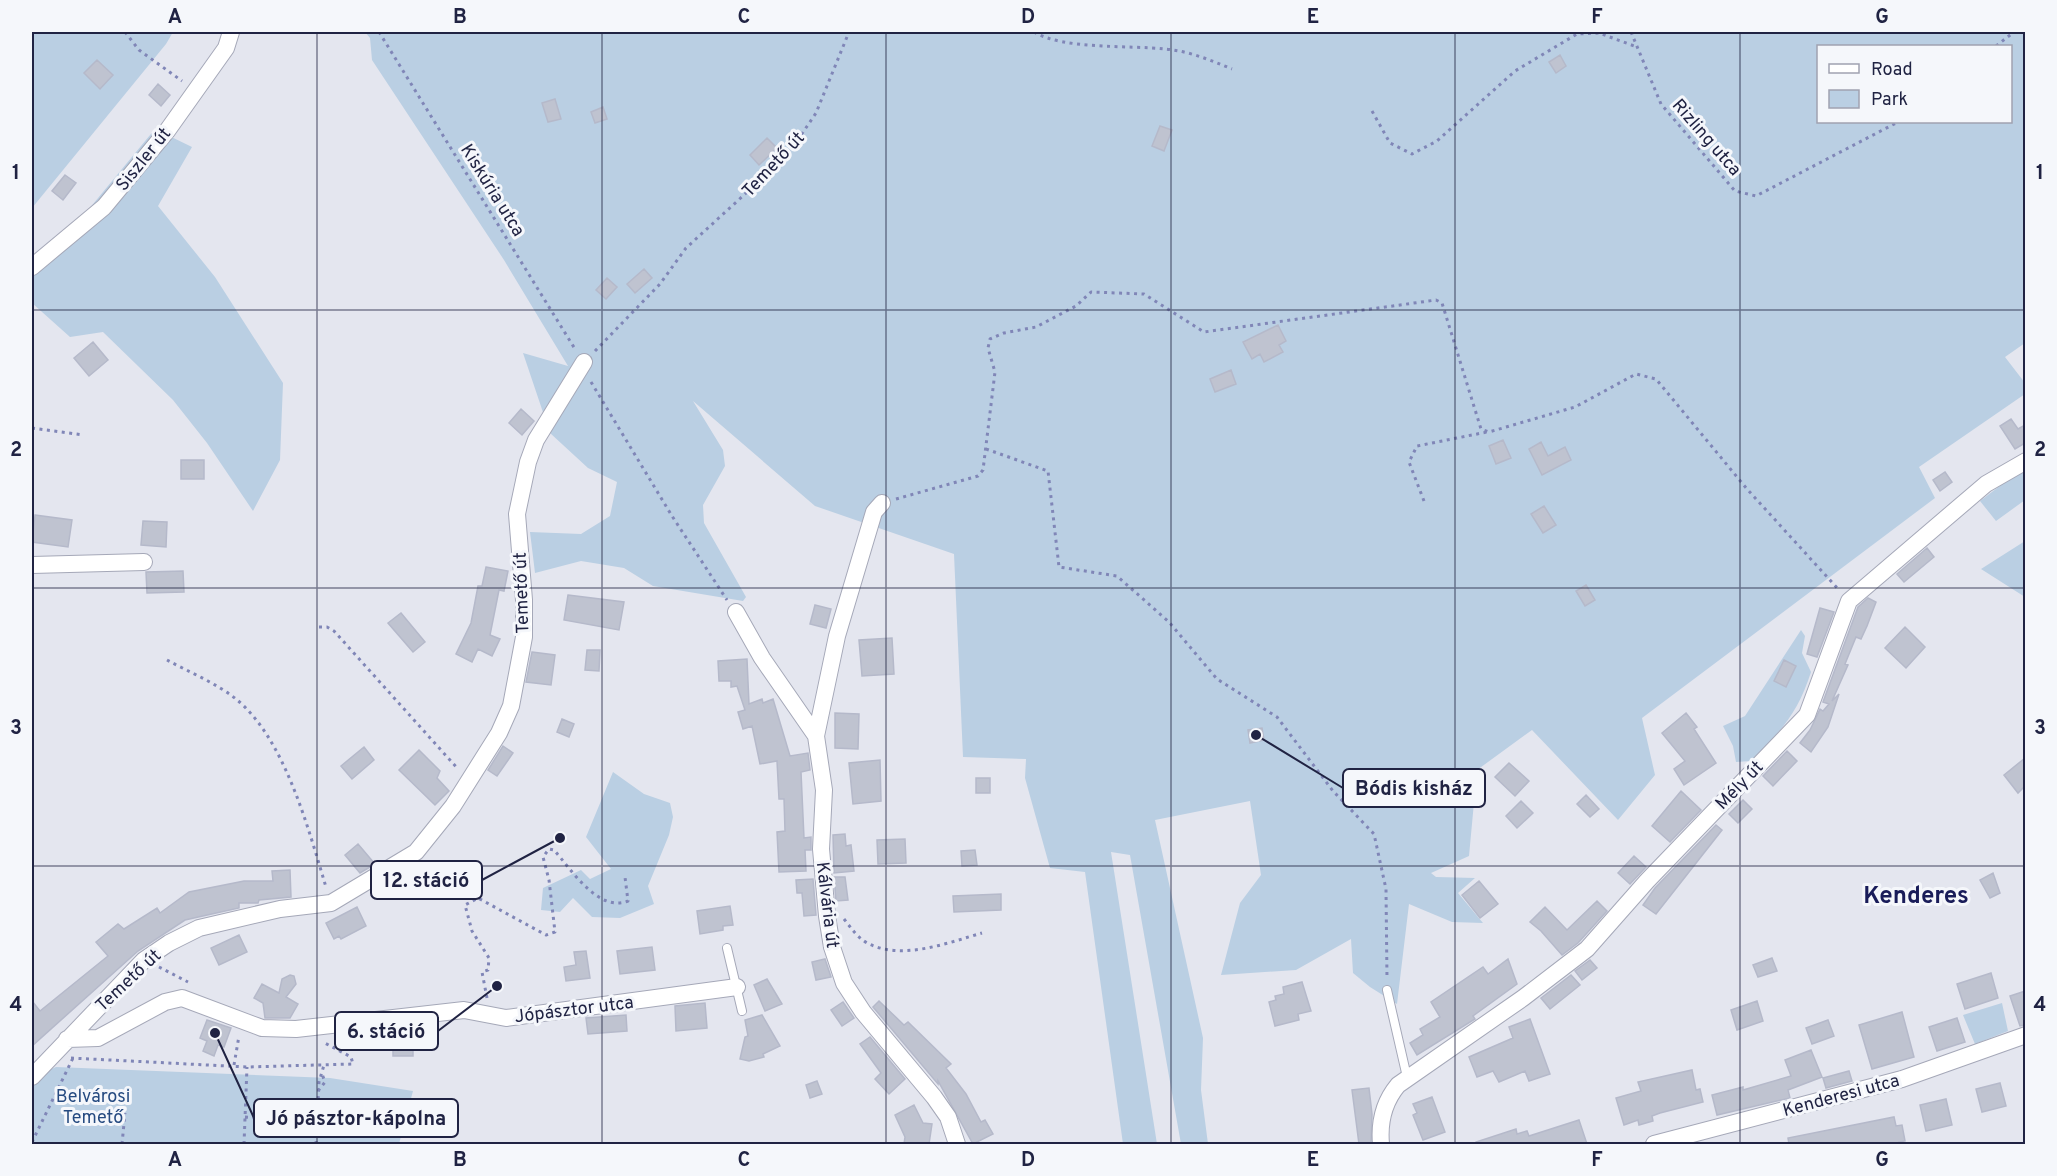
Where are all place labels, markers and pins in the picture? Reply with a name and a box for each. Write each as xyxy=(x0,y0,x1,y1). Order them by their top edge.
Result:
callout: Bódis kisház xyxy=(1343,769,1485,807)
callout: 12. stáció xyxy=(371,861,482,899)
callout: 6. stáció xyxy=(335,1012,438,1050)
callout: Jó pásztor-kápolna xyxy=(254,1099,458,1137)

